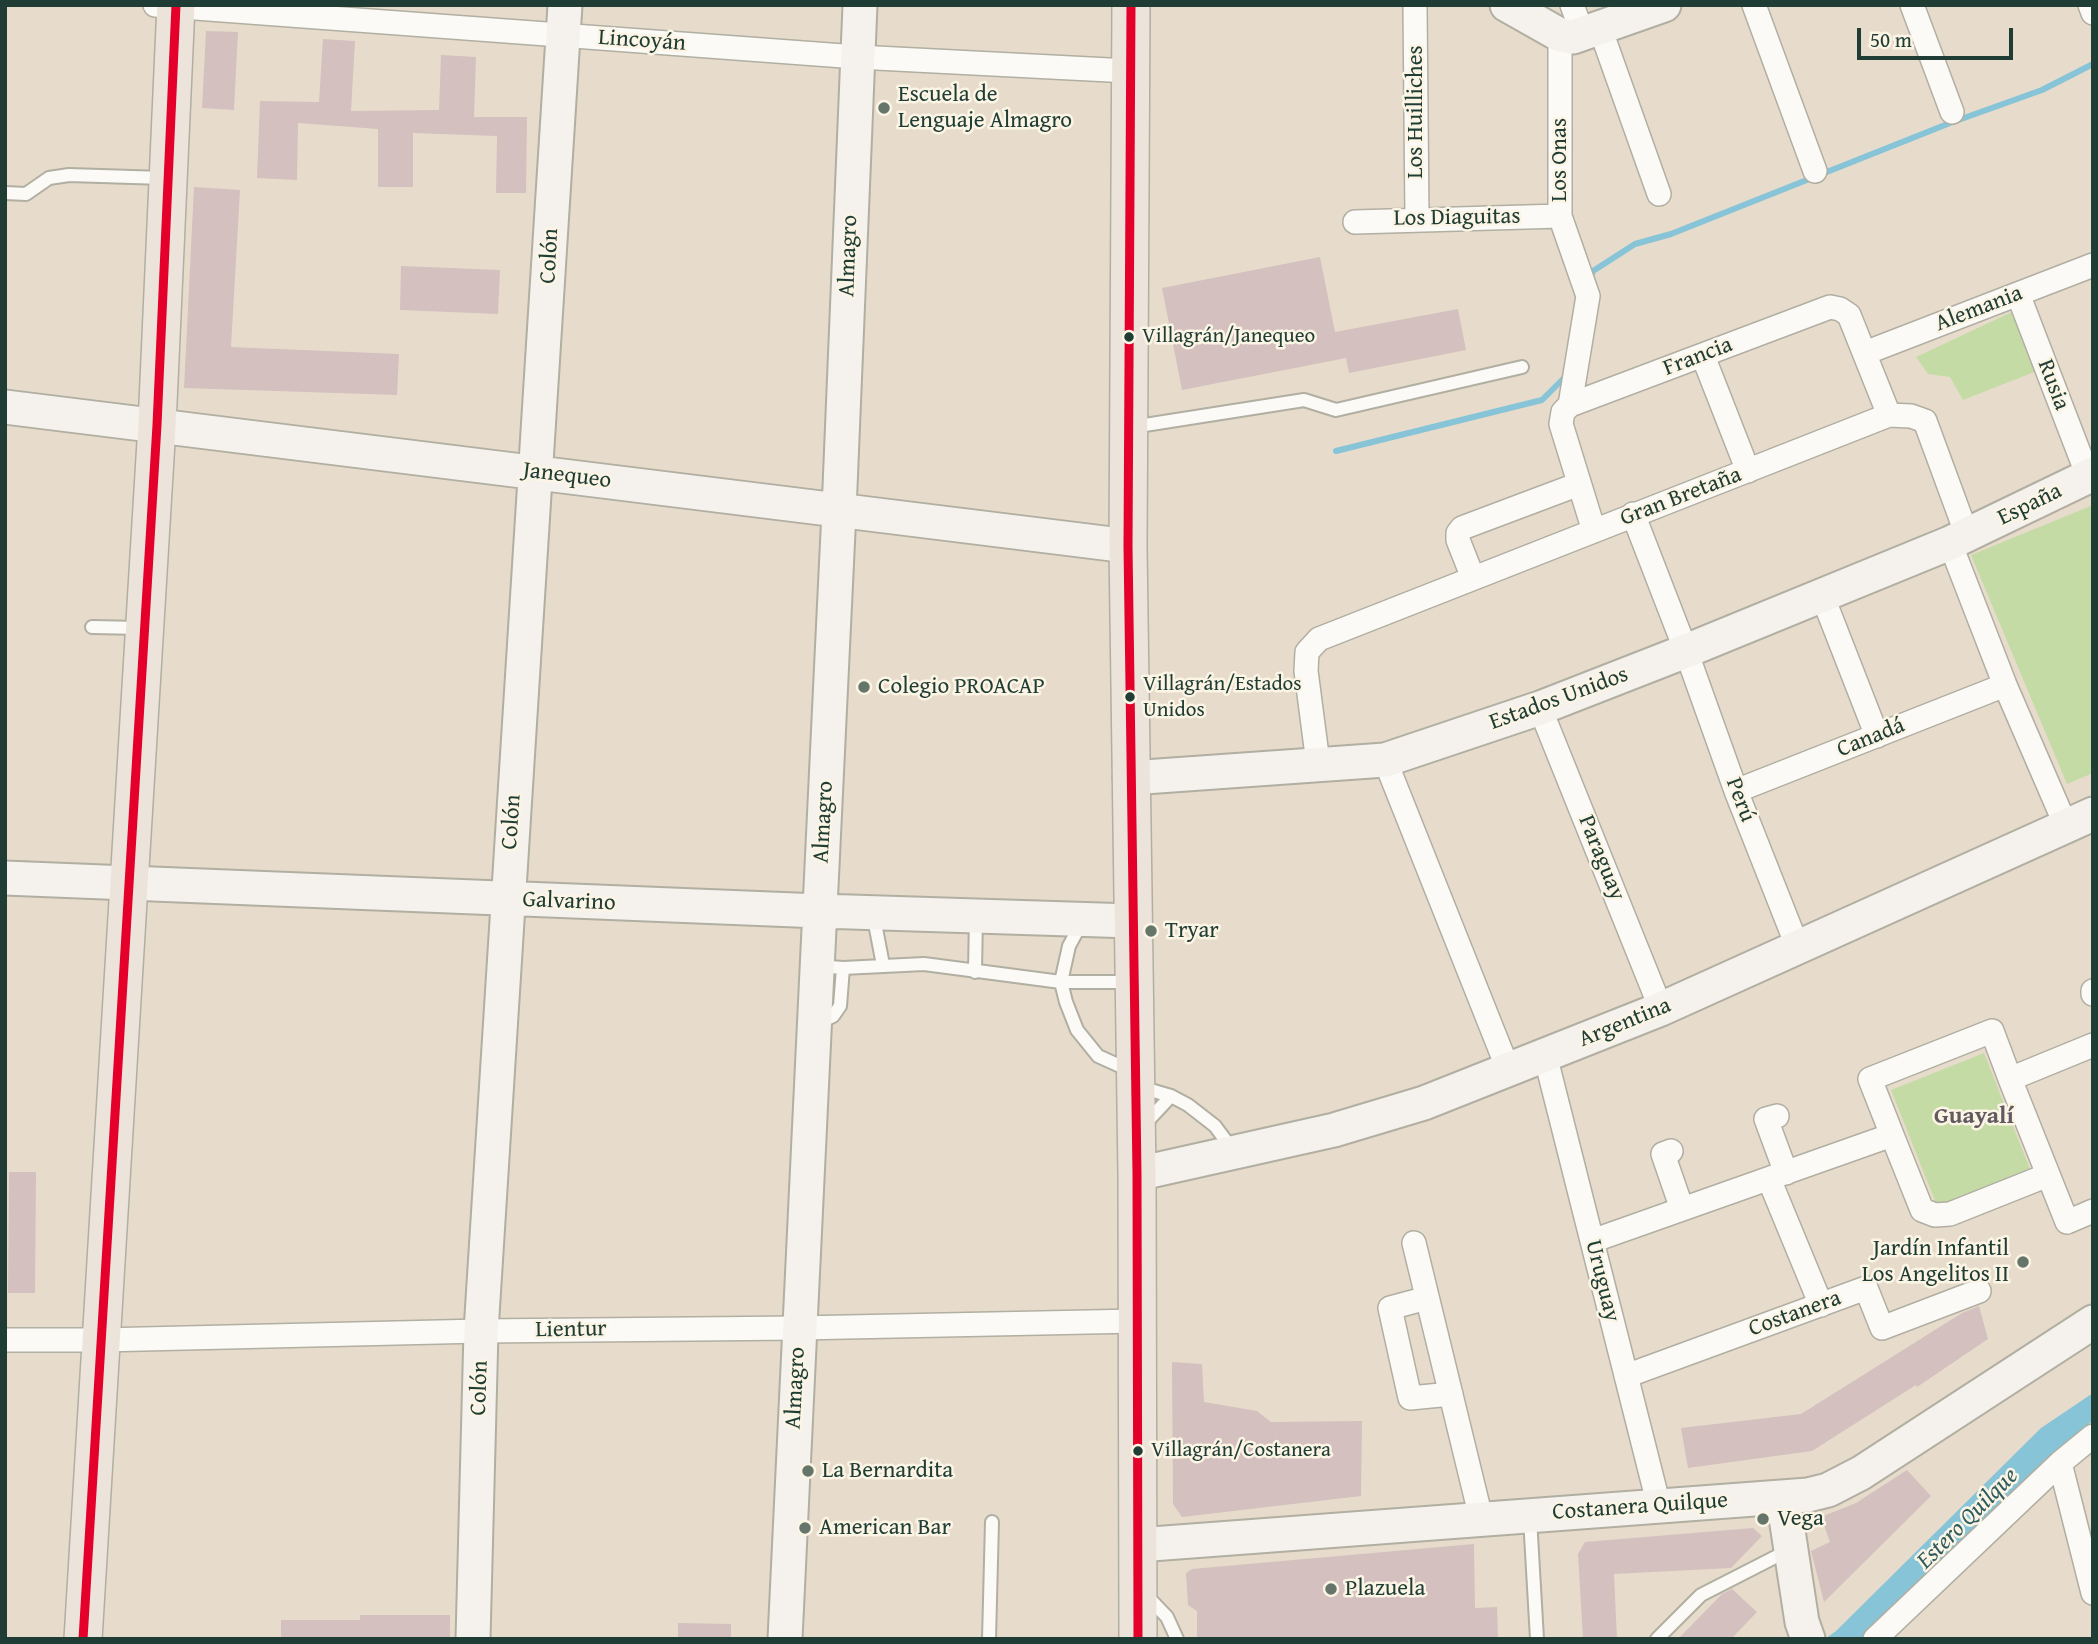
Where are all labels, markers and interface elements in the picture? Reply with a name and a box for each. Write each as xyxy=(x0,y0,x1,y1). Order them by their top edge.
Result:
scale bar xyxy=(1860,14,2016,58)
street label: Lincoyán xyxy=(597,24,687,58)
text: 50 m xyxy=(1870,24,1912,55)
street label: Los Huilliches xyxy=(1402,45,1430,179)
place label: Escuela de Lenguaje Almagro xyxy=(898,81,1072,135)
marker: Escuela de Lenguaje Almagro xyxy=(876,100,892,116)
street label: Los Onas xyxy=(1546,118,1574,202)
street label: Los Diaguitas xyxy=(1393,203,1521,233)
street label: Almagro xyxy=(834,214,864,298)
street label: Colón xyxy=(535,228,565,284)
street label: Alemania xyxy=(1932,280,2026,338)
place label: Villagrán/Janequeo xyxy=(1142,324,1315,350)
marker: Villagrán/Janequeo xyxy=(1122,330,1136,344)
street label: Francia xyxy=(1660,331,1736,383)
street label: Rusia xyxy=(2031,356,2075,414)
street label: Janequeo xyxy=(521,457,613,495)
street label: Gran Bretaña xyxy=(1617,461,1745,533)
street label: España xyxy=(1993,478,2067,532)
street label: Estados Unidos xyxy=(1486,661,1632,737)
place label: Villagrán/Estados Unidos xyxy=(1143,672,1302,722)
place label: Colegio PROACAP xyxy=(878,673,1045,701)
marker: Colegio PROACAP xyxy=(856,679,872,695)
marker: Villagrán/Estados Unidos xyxy=(1123,690,1137,704)
street label: Canadá xyxy=(1833,712,1909,764)
street label: Perú xyxy=(1719,774,1761,826)
street label: Almagro xyxy=(808,780,840,864)
street label: Colón xyxy=(496,793,528,851)
street label: Paraguay xyxy=(1571,811,1631,905)
street label: Galvarino xyxy=(522,887,616,917)
place label: Tryar xyxy=(1165,917,1219,945)
marker: Tryar xyxy=(1143,923,1159,939)
street label: Argentina xyxy=(1575,992,1675,1054)
district label: Guayalí xyxy=(1934,1103,2014,1131)
place label: Jardín Infantil Los Angelitos II xyxy=(1862,1235,2009,1289)
street label: Uruguay xyxy=(1579,1237,1625,1325)
marker: Jardín Infantil Los Angelitos II xyxy=(2015,1254,2031,1270)
street label: Costanera xyxy=(1745,1285,1845,1343)
street label: Lientur xyxy=(535,1316,607,1344)
street label: Almagro xyxy=(780,1346,812,1430)
street label: Colón xyxy=(465,1360,495,1416)
place label: Villagrán/Costanera xyxy=(1151,1438,1331,1464)
marker: Villagrán/Costanera xyxy=(1131,1444,1145,1458)
place label: La Bernardita xyxy=(822,1457,953,1485)
water label: Estero Quilque xyxy=(1911,1462,2025,1576)
marker: La Bernardita xyxy=(800,1463,816,1479)
street label: Costanera Quilque xyxy=(1551,1487,1729,1527)
place label: Vega xyxy=(1777,1505,1824,1533)
marker: Vega xyxy=(1755,1511,1771,1527)
place label: American Bar xyxy=(819,1514,951,1542)
marker: American Bar xyxy=(797,1520,813,1536)
place label: Plazuela xyxy=(1345,1575,1425,1603)
marker: Plazuela xyxy=(1323,1581,1339,1597)

